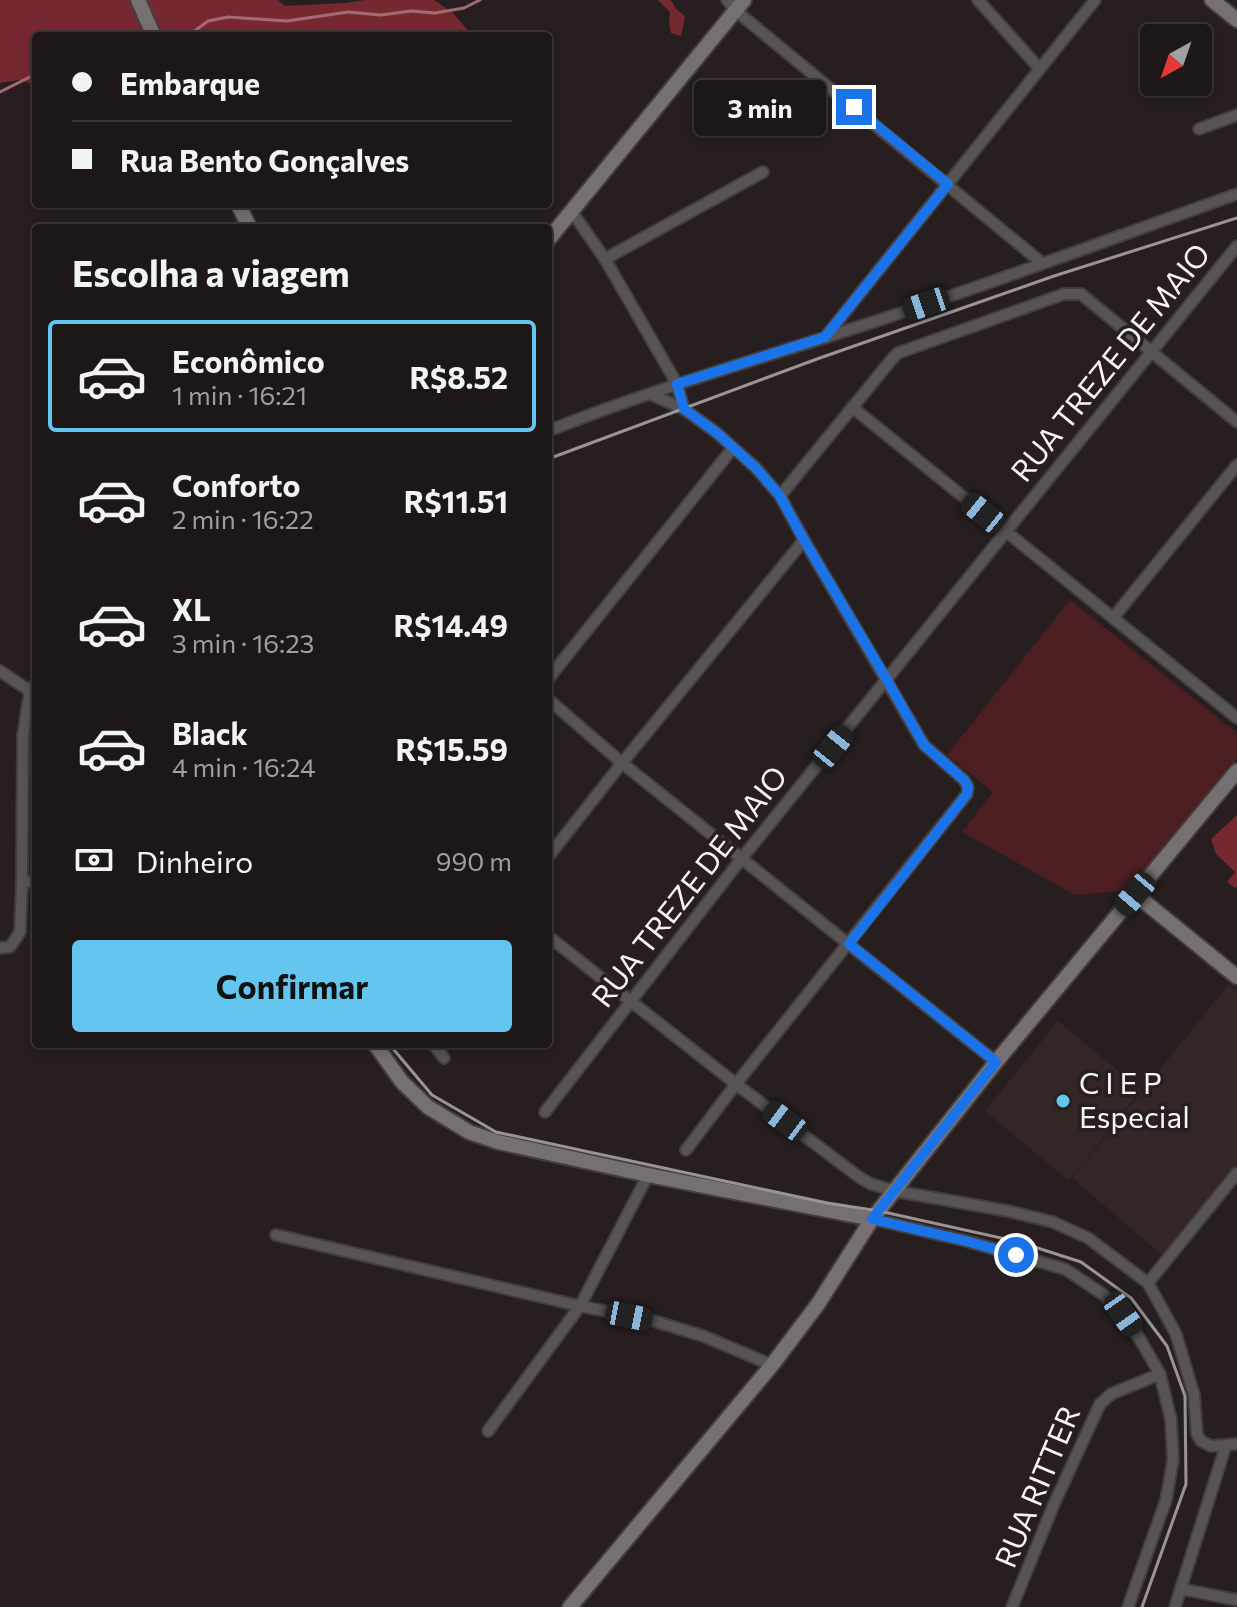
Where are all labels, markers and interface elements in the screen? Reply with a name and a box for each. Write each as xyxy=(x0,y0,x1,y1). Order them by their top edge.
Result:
north arrow xyxy=(1140,24,1212,96)
map controls xyxy=(1140,24,1212,96)
text: Embarque xyxy=(120,64,260,101)
callout: 3 min xyxy=(694,79,826,135)
route end xyxy=(836,89,872,125)
text: 3 min xyxy=(727,92,793,123)
text: Rua Bento Gonçalves xyxy=(120,141,409,178)
street label: RUA TREZE DE MAIO xyxy=(1002,235,1217,488)
text: Escolha a viagem xyxy=(72,250,350,294)
car xyxy=(899,285,953,323)
icon: car xyxy=(76,340,148,412)
text: Econômico xyxy=(172,342,325,379)
text: R$8.52 xyxy=(409,358,508,395)
text: 1 min · 16:21 xyxy=(172,379,307,410)
icon: car xyxy=(76,464,148,536)
text: Conforto xyxy=(172,466,300,503)
text: R$11.51 xyxy=(404,482,508,519)
car xyxy=(957,489,1009,537)
text: 2 min · 16:22 xyxy=(172,503,314,534)
icon: car xyxy=(76,588,148,660)
text: XL xyxy=(172,590,211,627)
text: R$14.49 xyxy=(394,606,508,643)
text: 3 min · 16:23 xyxy=(172,627,314,658)
icon: car xyxy=(76,712,148,784)
text: Black xyxy=(172,714,248,751)
car xyxy=(809,721,857,773)
text: R$15.59 xyxy=(395,730,508,767)
text: 4 min · 16:24 xyxy=(172,751,316,782)
street label: RUA TREZE DE MAIO xyxy=(582,758,794,1013)
icon: cash xyxy=(72,838,116,882)
text: Dinheiro xyxy=(136,842,253,879)
text: 990 m xyxy=(436,845,512,876)
car xyxy=(1110,868,1160,920)
button: Confirmar xyxy=(72,940,512,1032)
place label: C I E P Especial xyxy=(1079,1063,1190,1134)
marker: C I E P Especial xyxy=(1054,1092,1072,1110)
car xyxy=(759,1097,811,1145)
route start xyxy=(998,1237,1034,1273)
car xyxy=(1099,1287,1147,1341)
car xyxy=(603,1300,655,1332)
street label: RUA RITTER xyxy=(985,1400,1086,1572)

